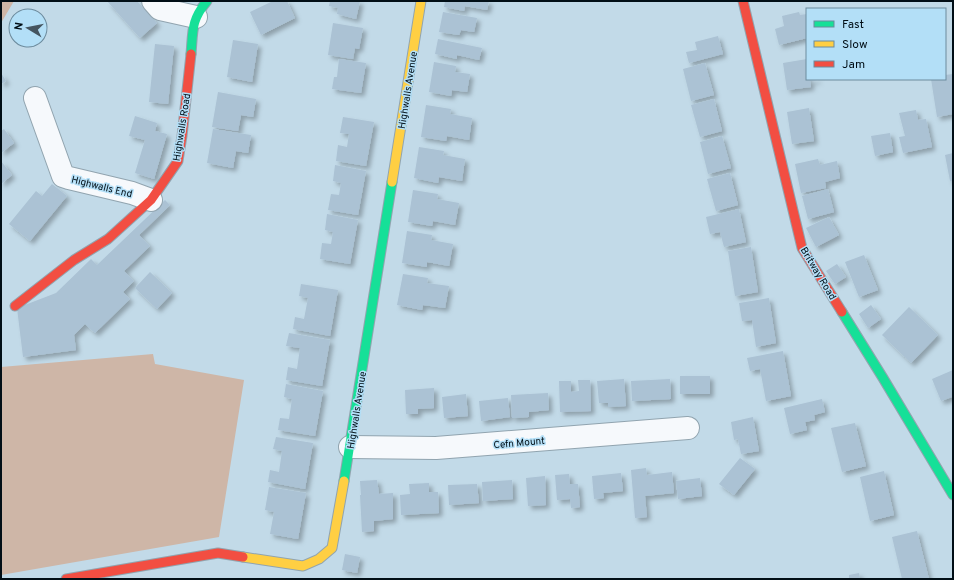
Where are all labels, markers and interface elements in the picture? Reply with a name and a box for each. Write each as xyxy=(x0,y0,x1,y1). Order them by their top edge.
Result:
north arrow xyxy=(8,8,48,48)
legend xyxy=(806,8,946,80)
text: Fast xyxy=(842,17,864,33)
text: N xyxy=(12,21,27,32)
text: Slow xyxy=(842,37,868,53)
street label: Highwalls Avenue xyxy=(396,51,421,130)
text: Jam xyxy=(842,57,865,73)
street label: Highwalls Road xyxy=(171,92,194,162)
street label: Highwalls End xyxy=(70,174,134,201)
street label: Britway Road xyxy=(797,245,839,303)
street label: Highwalls Avenue xyxy=(345,371,370,450)
street label: Cefn Mount xyxy=(493,435,546,452)

